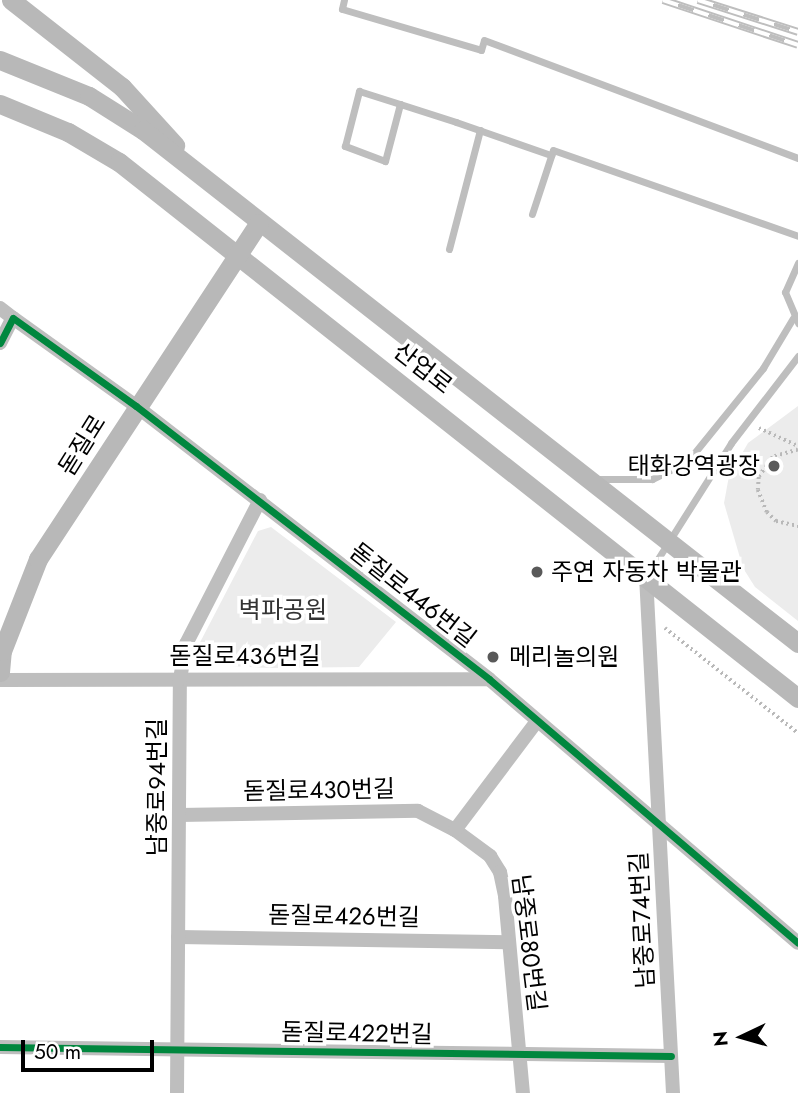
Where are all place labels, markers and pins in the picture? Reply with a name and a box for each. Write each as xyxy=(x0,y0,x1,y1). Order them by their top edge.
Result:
place label: 태화강역광장 xyxy=(628,452,760,480)
marker: 태화강역광장 xyxy=(766,458,782,474)
place label: 주연 자동차 박물관 xyxy=(551,558,742,586)
marker: 주연 자동차 박물관 xyxy=(529,564,545,580)
place label: 메리놀의원 xyxy=(509,643,619,671)
marker: 메리놀의원 xyxy=(483,647,503,667)

